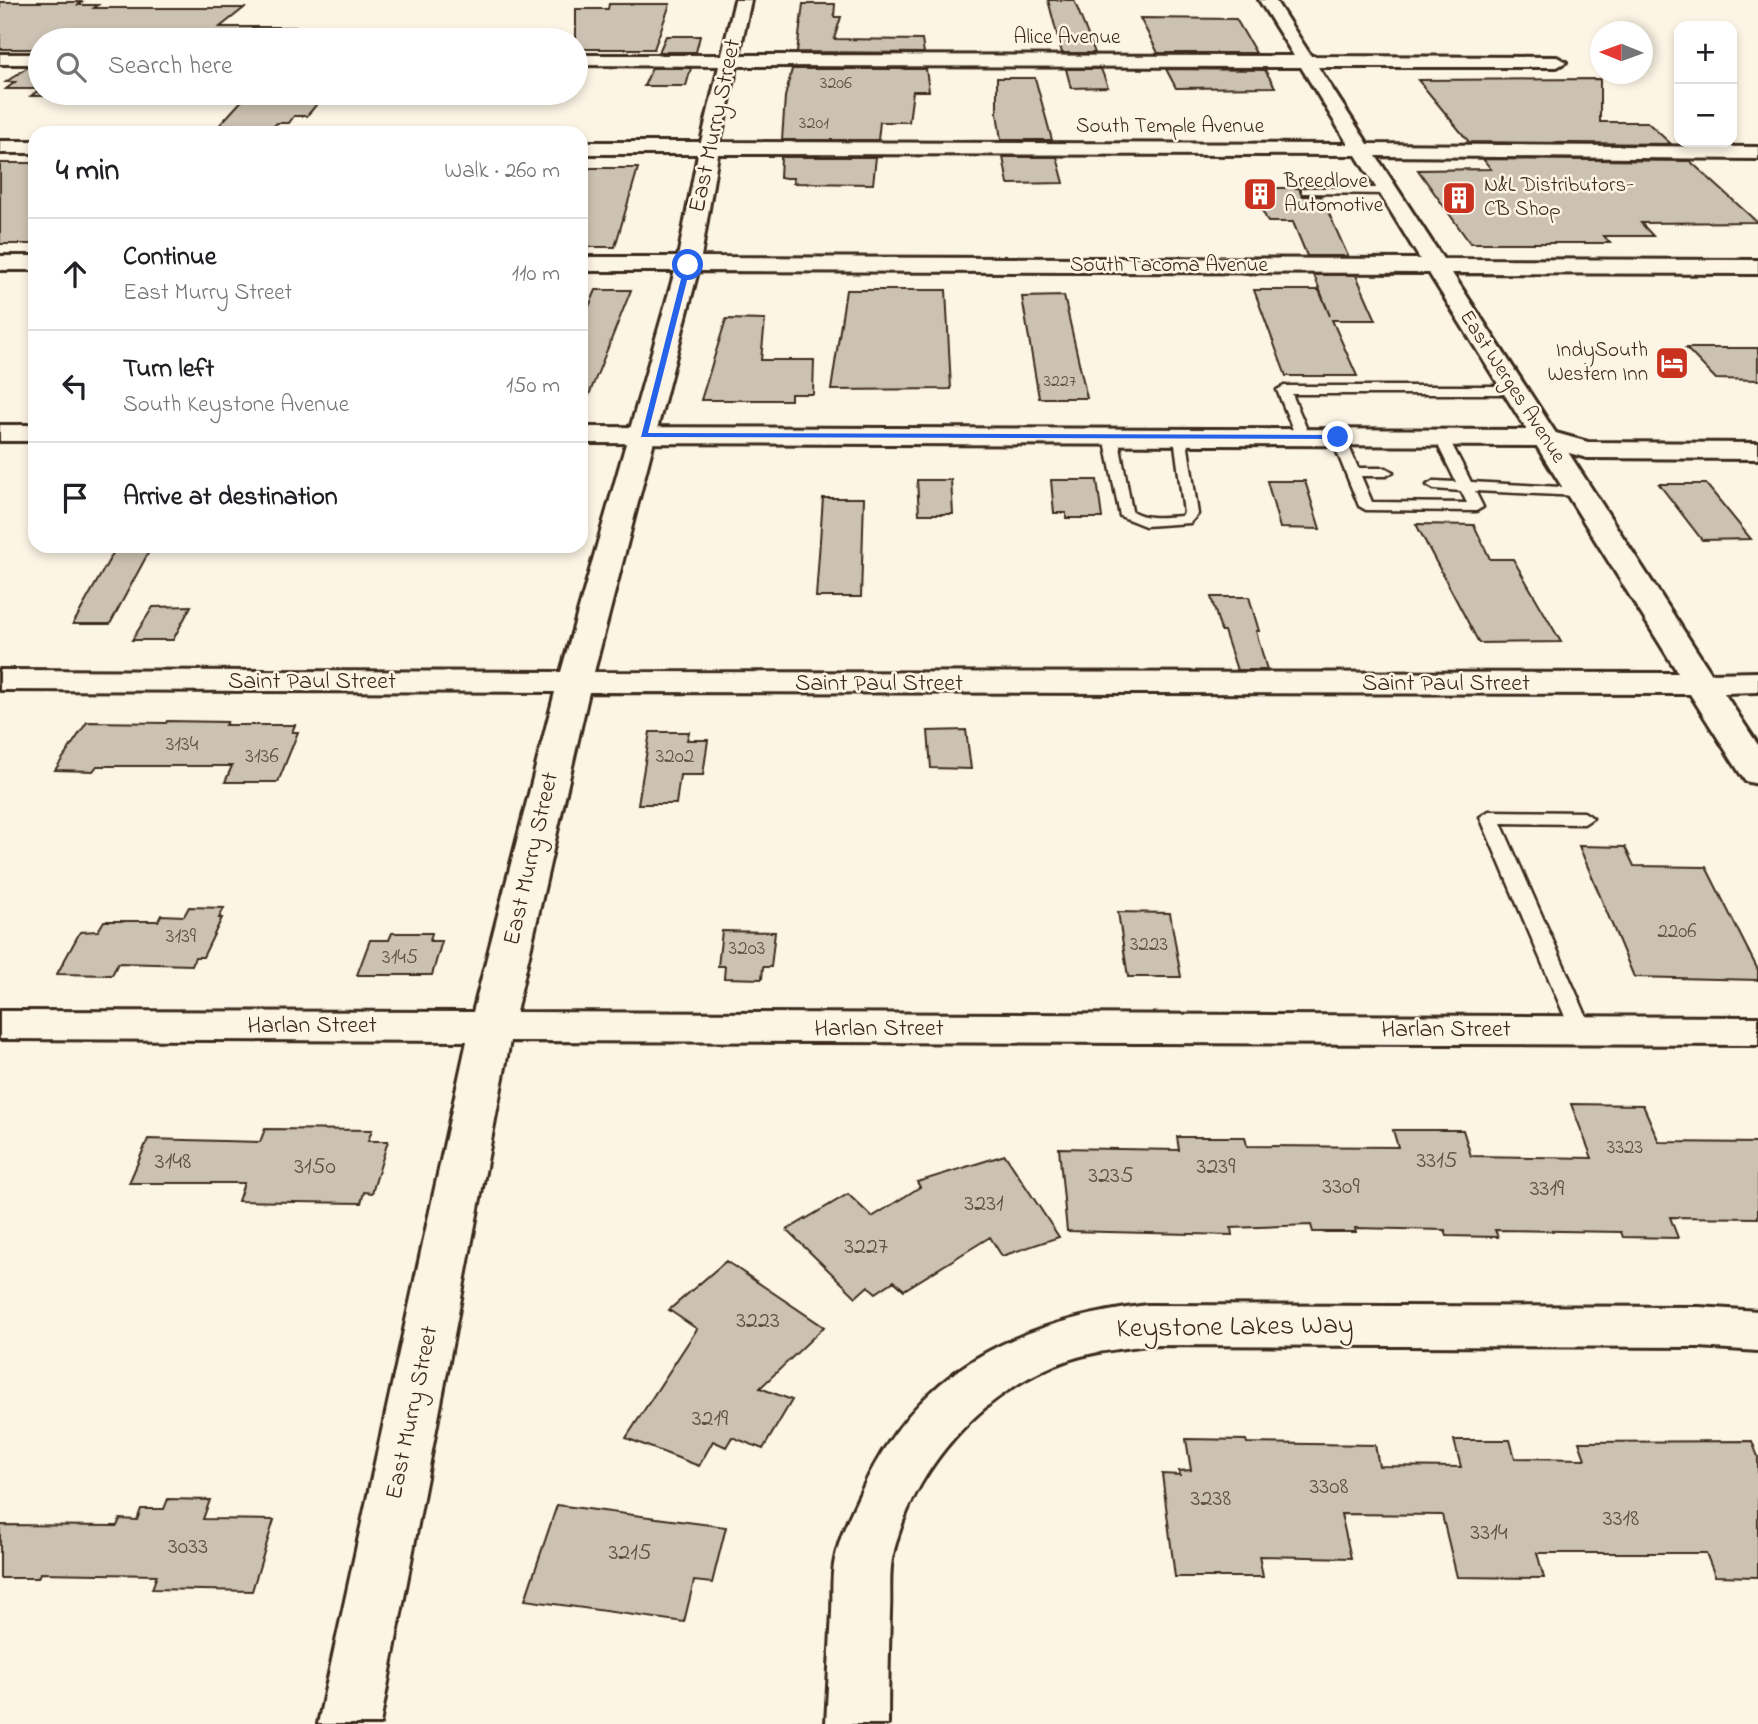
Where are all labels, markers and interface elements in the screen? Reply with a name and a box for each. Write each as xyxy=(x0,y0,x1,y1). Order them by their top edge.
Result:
north arrow xyxy=(1590,21,1653,84)
map controls xyxy=(1674,21,1737,147)
button: + xyxy=(1674,21,1737,84)
street label: Alice Avenue xyxy=(1013,23,1121,53)
search box xyxy=(28,28,588,105)
street label: East Murry Street xyxy=(681,36,752,216)
icon: search xyxy=(52,48,90,86)
text: Search here xyxy=(108,48,233,86)
house number: 3206 xyxy=(820,71,852,97)
button: − xyxy=(1674,84,1737,147)
house number: 3201 xyxy=(799,111,829,137)
street label: South Temple Avenue xyxy=(1076,112,1265,142)
text: 4 min xyxy=(56,150,119,194)
text: Walk · 260 m xyxy=(444,155,560,188)
place label: Breedlove Automotive xyxy=(1283,167,1384,221)
place label: N&L Distributors- CB Shop xyxy=(1484,171,1634,225)
building icon: Breedlove Automotive xyxy=(1241,175,1279,213)
building icon: N&L Distributors- CB Shop xyxy=(1440,179,1478,217)
text: Continue xyxy=(123,239,216,277)
route start xyxy=(672,249,703,280)
street label: South Tacoma Avenue xyxy=(1070,251,1269,281)
icon: ahead xyxy=(56,255,94,293)
text: 110 m xyxy=(512,258,560,291)
text: East Murry Street xyxy=(123,277,292,310)
street label: East Werges Avenue xyxy=(1450,305,1573,471)
place label: IndySouth Western Inn xyxy=(1547,336,1648,390)
hotel icon: IndySouth Western Inn xyxy=(1653,344,1691,382)
text: Turn left xyxy=(123,351,214,389)
icon: left xyxy=(56,367,94,405)
house number: 3227 xyxy=(1044,369,1077,395)
text: 150 m xyxy=(506,370,560,403)
text: South Keystone Avenue xyxy=(123,389,349,422)
route end xyxy=(1322,421,1353,452)
icon: arrive xyxy=(56,479,94,517)
text: Arrive at destination xyxy=(123,479,338,517)
street label: Saint Paul Street xyxy=(228,665,396,700)
street label: Saint Paul Street xyxy=(795,667,963,702)
street label: Saint Paul Street xyxy=(1362,667,1530,702)
house number: 3134 xyxy=(166,730,199,760)
house number: 3136 xyxy=(245,742,279,772)
house number: 3202 xyxy=(656,742,694,772)
street label: East Murry Street xyxy=(495,769,570,949)
house number: 2206 xyxy=(1657,917,1697,947)
house number: 3139 xyxy=(166,922,197,952)
house number: 3223 xyxy=(1130,930,1168,960)
house number: 3203 xyxy=(729,934,765,964)
house number: 3145 xyxy=(382,943,418,973)
street label: Harlan Street xyxy=(247,1009,377,1044)
street label: Harlan Street xyxy=(814,1012,944,1047)
street label: Harlan Street xyxy=(1381,1013,1511,1048)
house number: 3323 xyxy=(1607,1133,1643,1163)
house number: 3315 xyxy=(1416,1144,1458,1179)
house number: 3148 xyxy=(155,1145,191,1180)
house number: 3150 xyxy=(294,1150,336,1185)
house number: 3239 xyxy=(1197,1150,1236,1185)
house number: 3235 xyxy=(1088,1159,1134,1194)
house number: 3309 xyxy=(1322,1170,1360,1205)
house number: 3319 xyxy=(1530,1172,1565,1207)
house number: 3231 xyxy=(964,1187,1004,1222)
house number: 3227 xyxy=(844,1230,888,1265)
house number: 3223 xyxy=(736,1304,780,1339)
street label: Keystone Lakes Way xyxy=(1116,1305,1354,1351)
street label: East Murry Street xyxy=(378,1323,449,1503)
house number: 3219 xyxy=(692,1402,729,1437)
house number: 3308 xyxy=(1309,1470,1349,1505)
house number: 3238 xyxy=(1191,1482,1231,1517)
house number: 3318 xyxy=(1603,1502,1639,1537)
house number: 3314 xyxy=(1470,1516,1508,1551)
house number: 3033 xyxy=(168,1530,208,1565)
house number: 3215 xyxy=(608,1536,652,1571)

